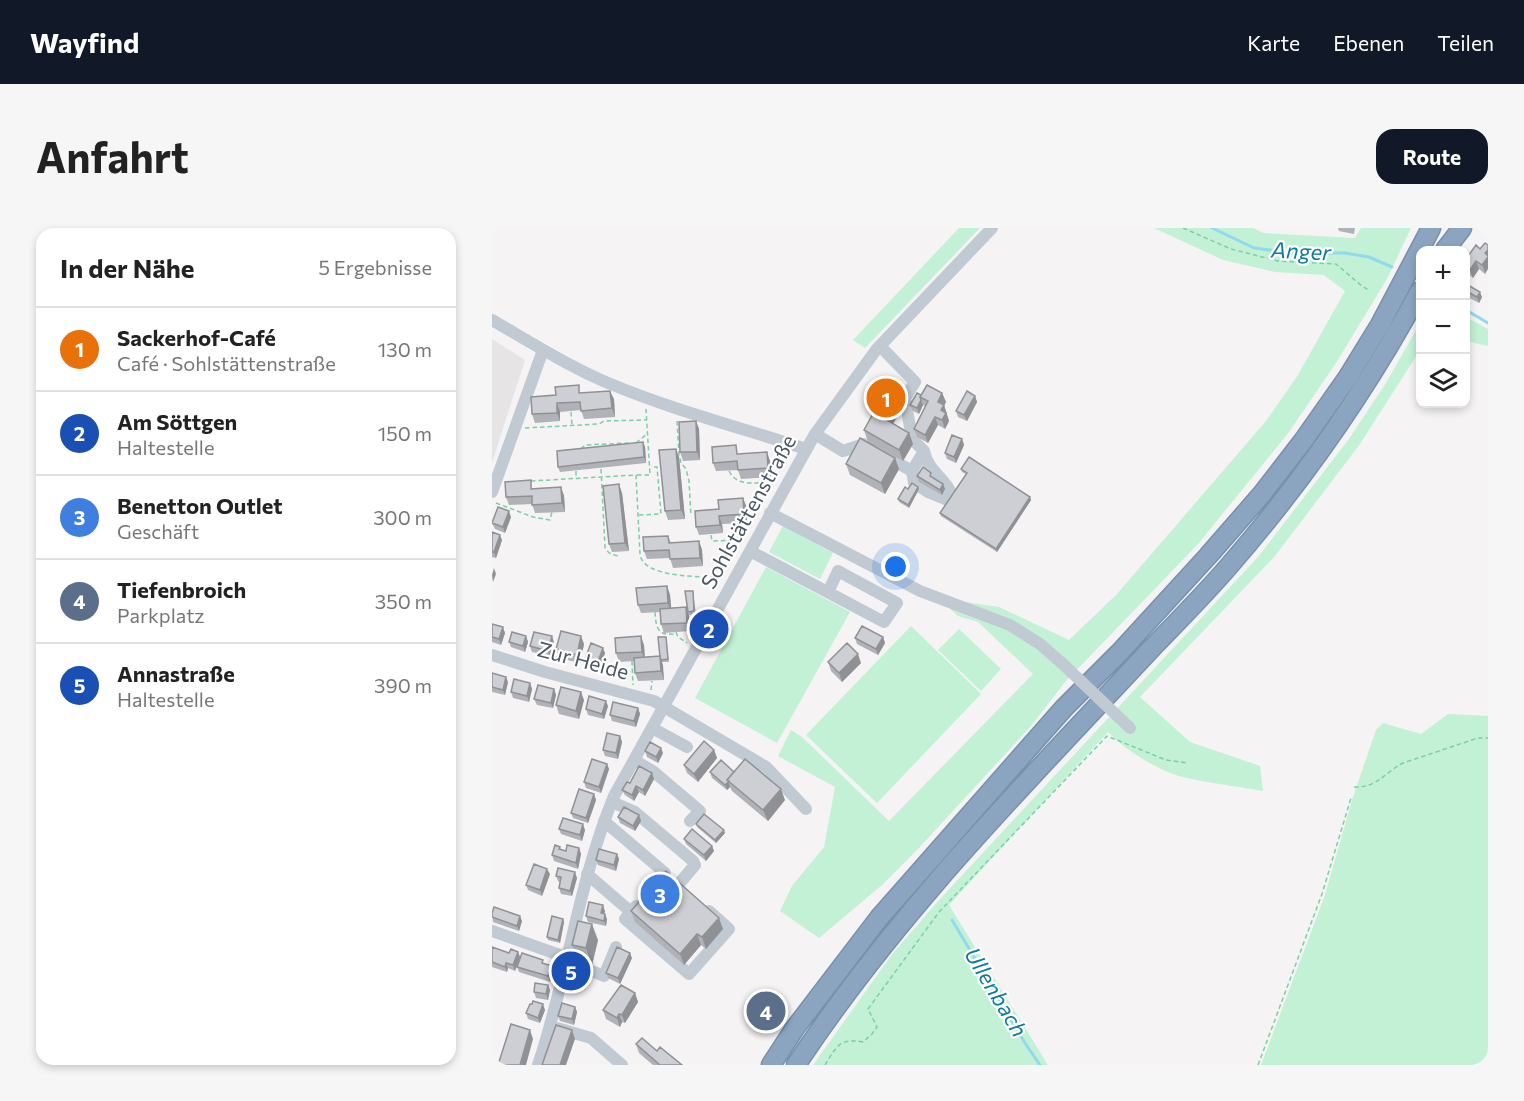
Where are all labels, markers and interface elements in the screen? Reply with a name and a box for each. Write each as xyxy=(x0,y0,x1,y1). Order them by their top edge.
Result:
text: Wayfind xyxy=(30,25,139,59)
text: Karte xyxy=(1247,30,1300,55)
text: Ebenen xyxy=(1333,30,1404,55)
text: Teilen xyxy=(1437,30,1494,55)
button: Route xyxy=(1376,129,1488,184)
text: Anfahrt xyxy=(36,130,189,182)
water label: Anger xyxy=(1269,235,1333,266)
map controls xyxy=(1416,246,1470,408)
button: + xyxy=(1416,246,1470,300)
text: In der Nähe xyxy=(60,252,195,283)
text: 5 Ergebnisse xyxy=(318,255,432,279)
button: − xyxy=(1416,300,1470,354)
text: Sackerhof-Café xyxy=(117,324,276,351)
text: 1 xyxy=(75,337,84,361)
text: 130 m xyxy=(378,337,432,361)
text: Café · Sohlstättenstraße xyxy=(117,351,336,375)
button: layers xyxy=(1416,354,1470,408)
pin: 1 xyxy=(866,376,906,420)
text: Am Söttgen xyxy=(117,408,237,435)
text: 2 xyxy=(74,421,85,445)
text: 150 m xyxy=(378,421,432,445)
street label: Sohlstättenstraße xyxy=(695,430,800,593)
text: Haltestelle xyxy=(117,435,215,459)
text: Benetton Outlet xyxy=(117,492,283,519)
text: 3 xyxy=(74,505,85,529)
text: 300 m xyxy=(373,505,432,529)
text: Geschäft xyxy=(117,519,199,543)
your location xyxy=(881,552,910,581)
text: Tiefenbroich xyxy=(117,576,246,603)
text: 4 xyxy=(73,589,86,613)
text: 350 m xyxy=(375,589,432,613)
text: Parkplatz xyxy=(117,603,204,627)
pin: 2 xyxy=(690,606,728,652)
street label: Zur Heide xyxy=(535,635,632,684)
text: Annastraße xyxy=(117,660,235,687)
text: 5 xyxy=(74,673,85,697)
text: 390 m xyxy=(374,673,432,697)
text: Haltestelle xyxy=(117,687,215,711)
pin: 3 xyxy=(640,872,680,916)
water label: Ullenbach xyxy=(959,942,1034,1041)
pin: 5 xyxy=(552,948,590,994)
pin: 4 xyxy=(746,988,786,1034)

